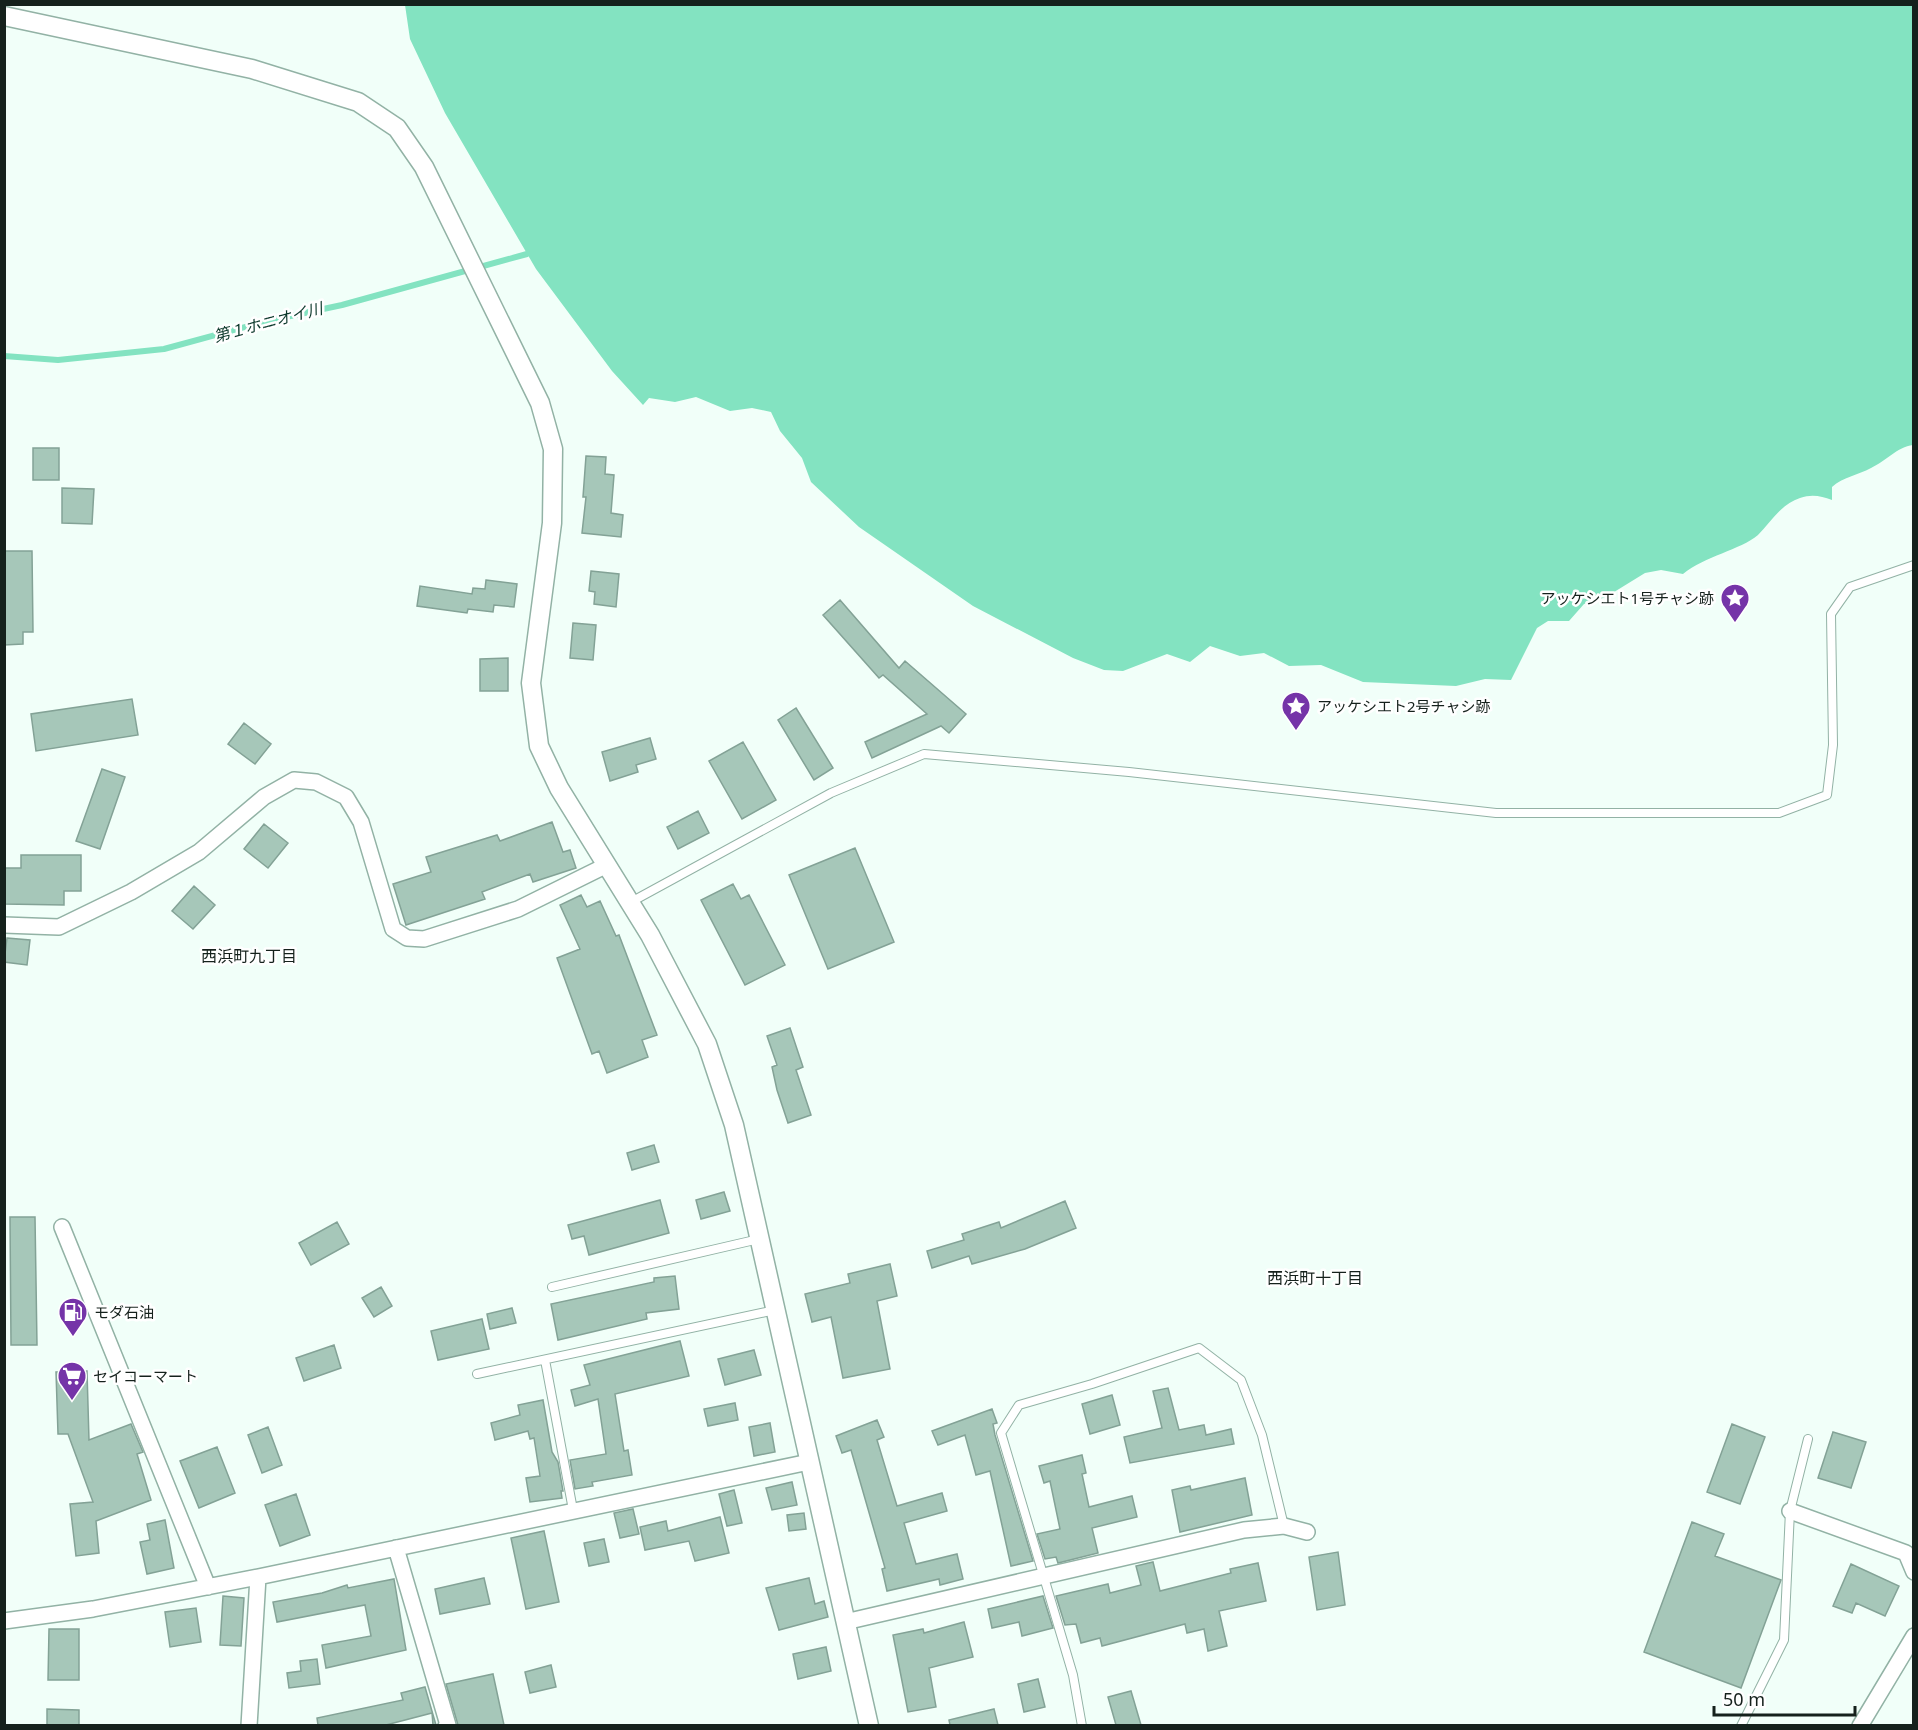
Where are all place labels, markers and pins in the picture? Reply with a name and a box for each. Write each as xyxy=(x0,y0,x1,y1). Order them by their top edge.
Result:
place icon: アッケシエト1号チャシ跡 xyxy=(1719,582,1751,624)
place label: アッケシエト1号チャシ跡 xyxy=(1541,588,1714,608)
place icon: アッケシエト2号チャシ跡 xyxy=(1280,690,1312,732)
place label: アッケシエト2号チャシ跡 xyxy=(1317,696,1490,716)
fuel station icon: モダ石油 xyxy=(57,1296,89,1338)
place label: モダ石油 xyxy=(94,1302,154,1322)
supermarket icon: セイコーマート xyxy=(56,1360,88,1402)
place label: セイコーマート xyxy=(93,1366,198,1386)

